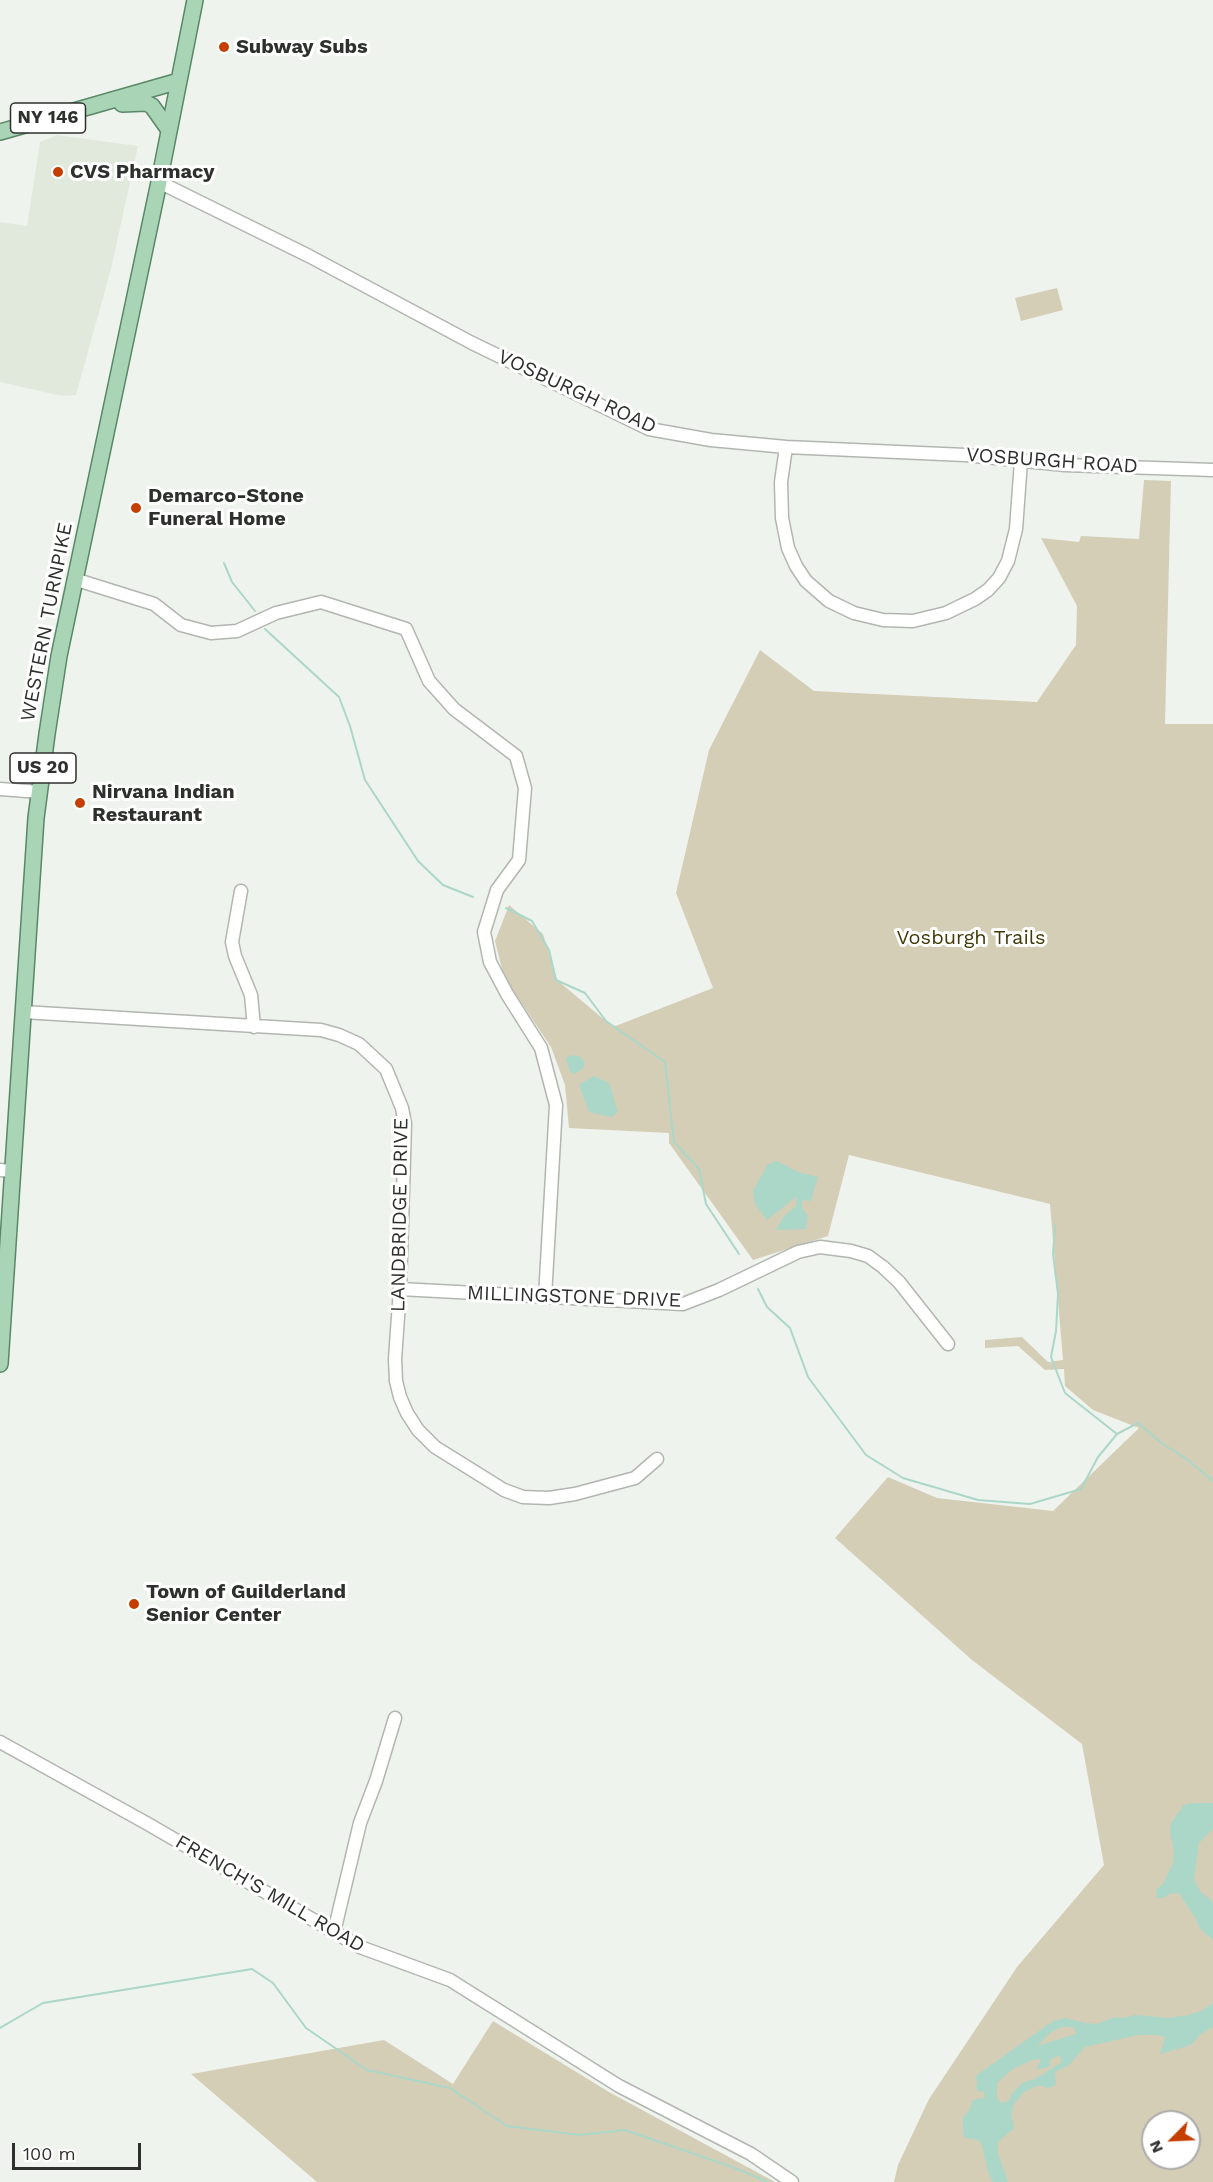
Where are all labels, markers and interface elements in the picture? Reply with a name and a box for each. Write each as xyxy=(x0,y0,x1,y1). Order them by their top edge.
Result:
place label: Subway Subs xyxy=(236,35,368,59)
marker: Subway Subs xyxy=(217,40,231,54)
road number: NY 146 xyxy=(10,103,86,133)
place label: CVS Pharmacy xyxy=(70,160,214,184)
marker: CVS Pharmacy xyxy=(51,165,65,179)
street label: VOSBURGH ROAD xyxy=(494,345,660,439)
street label: VOSBURGH ROAD xyxy=(965,443,1139,479)
place label: Demarco-Stone Funeral Home xyxy=(148,484,304,531)
marker: Demarco-Stone Funeral Home xyxy=(129,501,143,515)
street label: WESTERN TURNPIKE xyxy=(16,521,78,723)
road number: US 20 xyxy=(10,753,76,783)
place label: Nirvana Indian Restaurant xyxy=(92,780,235,827)
marker: Nirvana Indian Restaurant xyxy=(73,796,87,810)
park label: Vosburgh Trails xyxy=(897,926,1045,950)
street label: LANDBRIDGE DRIVE xyxy=(386,1118,414,1312)
street label: MILLINGSTONE DRIVE xyxy=(466,1281,682,1313)
place label: Town of Guilderland Senior Center xyxy=(146,1580,346,1627)
marker: Town of Guilderland Senior Center xyxy=(127,1597,141,1611)
street label: FRENCH'S MILL ROAD xyxy=(171,1830,369,1958)
north arrow xyxy=(1141,2110,1201,2170)
scale bar xyxy=(15,2131,144,2169)
text: N xyxy=(1145,2137,1167,2156)
text: 100 m xyxy=(23,2143,76,2164)

